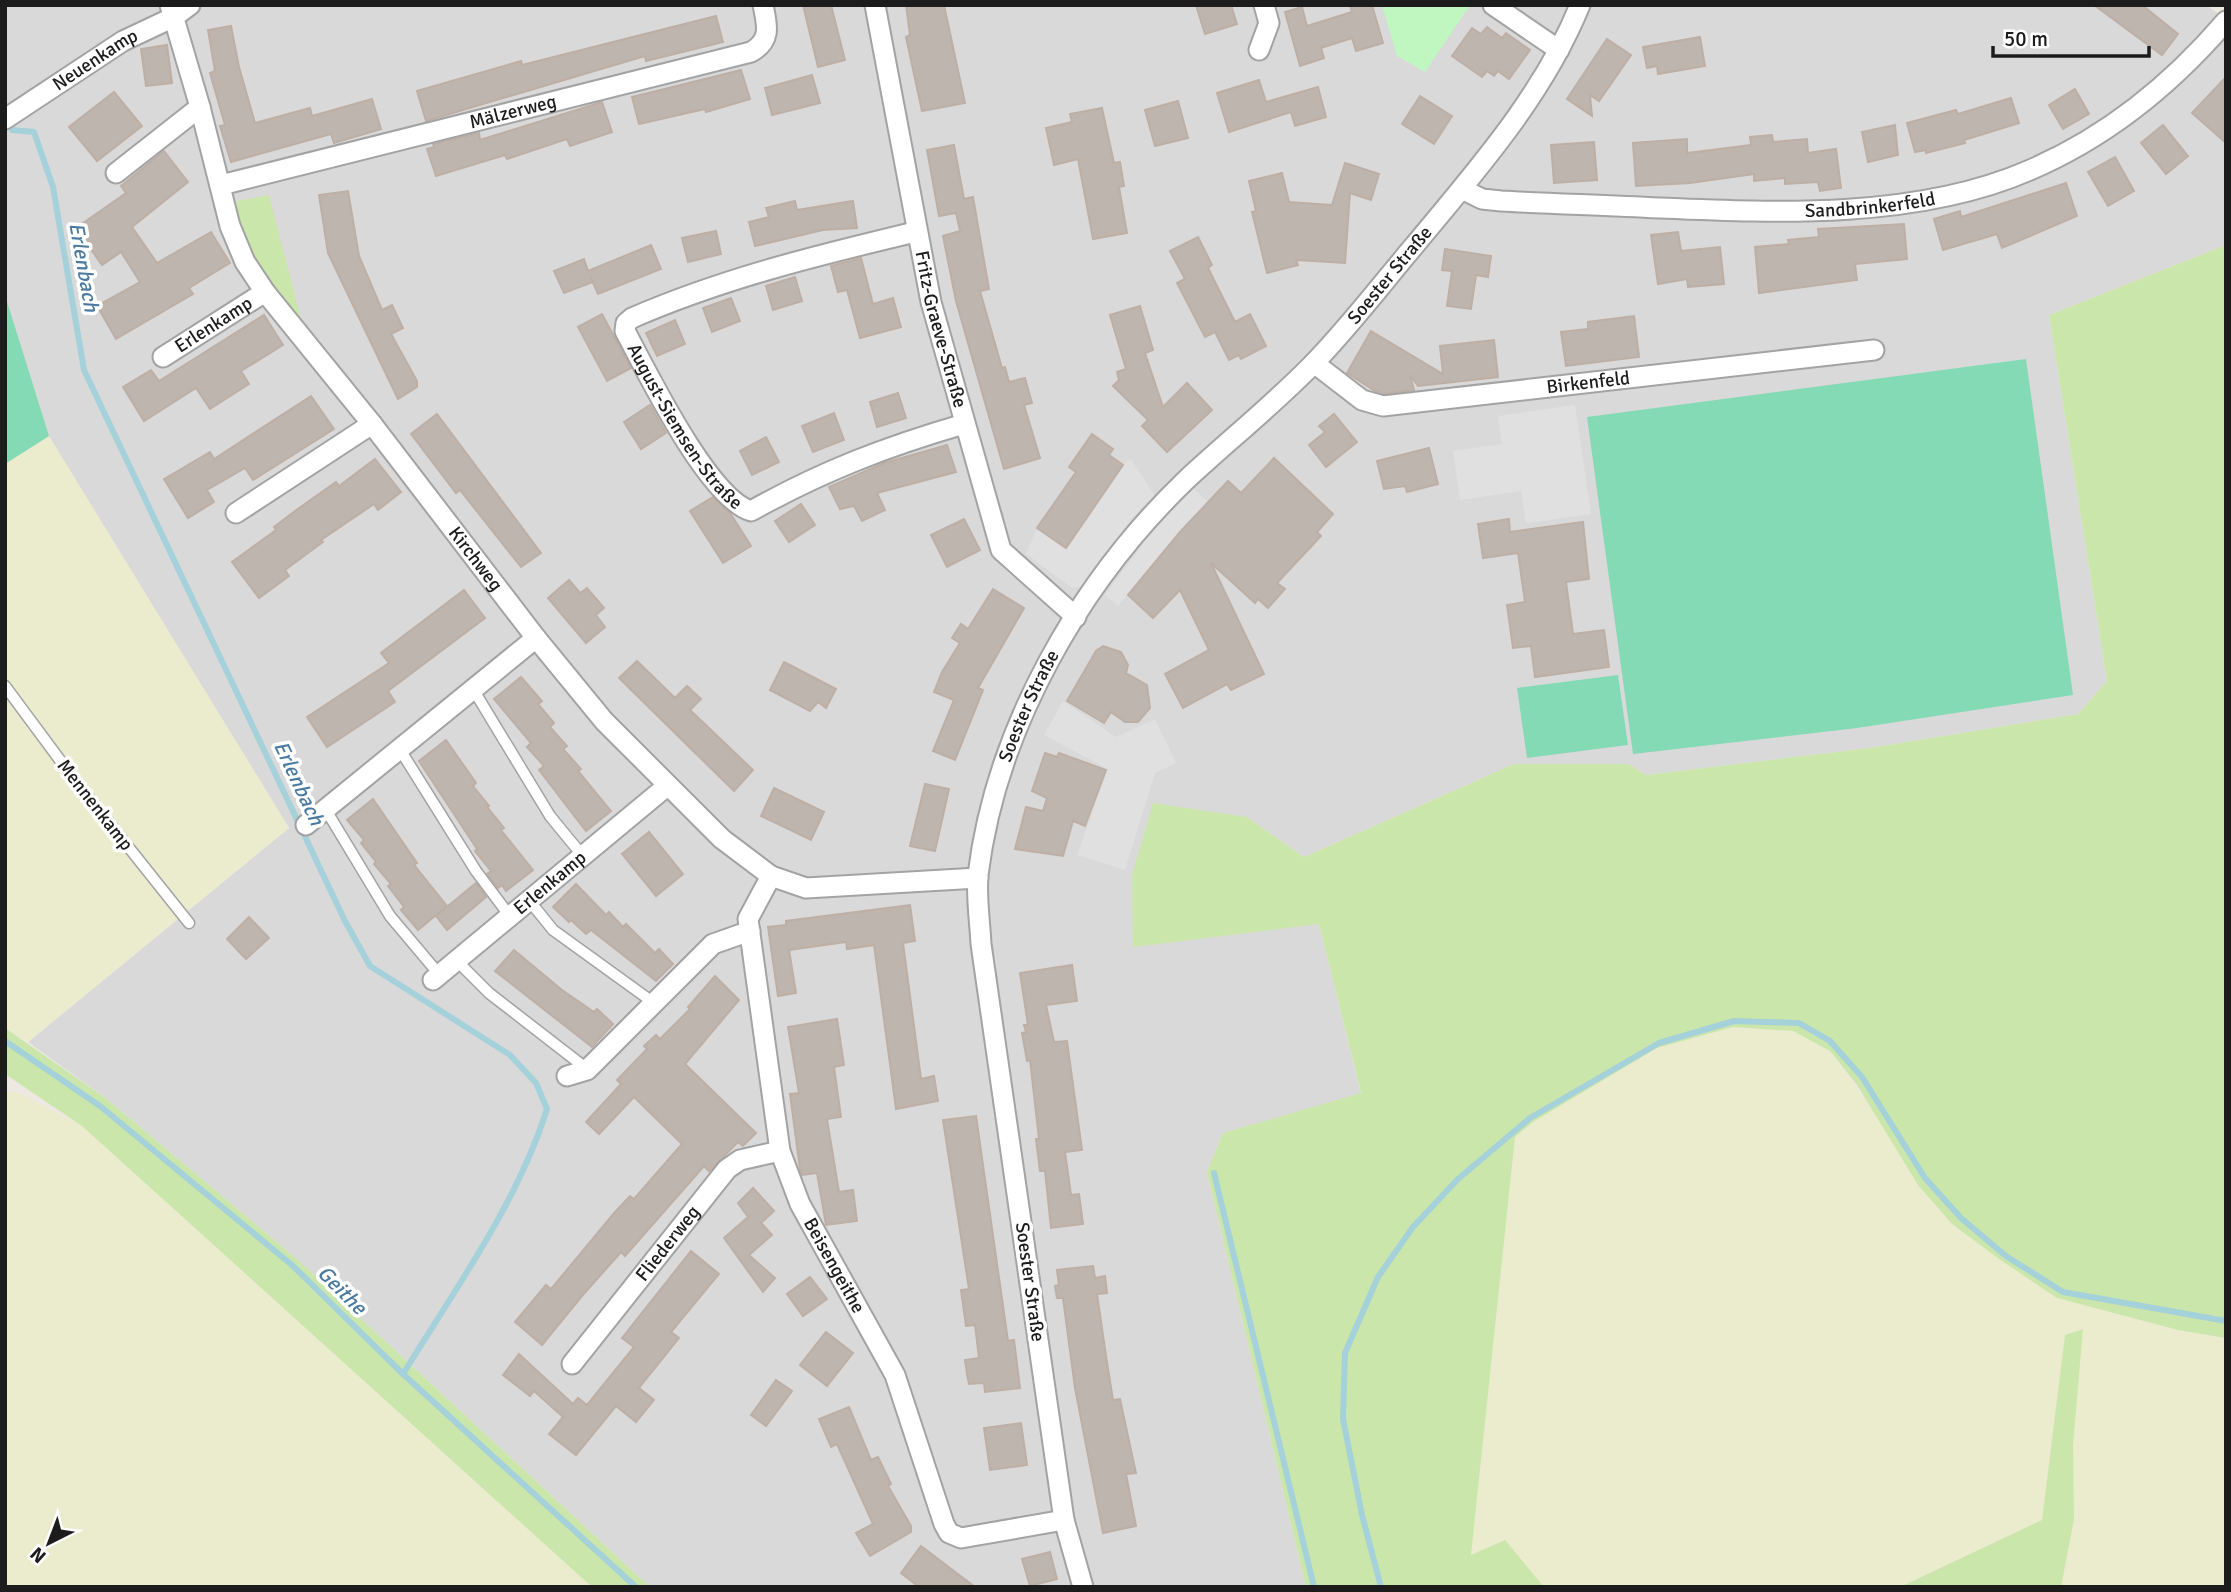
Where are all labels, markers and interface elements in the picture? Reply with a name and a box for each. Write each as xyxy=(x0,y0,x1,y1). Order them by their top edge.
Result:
scale bar xyxy=(1993,14,2149,58)
street label: Neuenkamp xyxy=(48,24,142,96)
text: 50 m xyxy=(2004,26,2048,52)
street label: Mälzerweg xyxy=(467,89,559,134)
street label: Sandbrinkerfeld xyxy=(1805,187,1937,223)
water label: Erlenbach xyxy=(63,220,105,314)
street label: Soester Straße xyxy=(1342,221,1438,329)
street label: Fritz-Graeve-Straße xyxy=(910,249,972,411)
street label: Erlenkamp xyxy=(170,291,257,358)
street label: August-Siemsen-Straße xyxy=(622,339,747,515)
street label: Birkenfeld xyxy=(1545,366,1631,399)
street label: Kirchweg xyxy=(443,522,508,596)
street label: Soester Straße xyxy=(993,646,1065,765)
water label: Erlenbach xyxy=(268,736,330,830)
street label: Mennenkamp xyxy=(52,754,138,856)
street label: Erlenkamp xyxy=(509,846,591,920)
street label: Fliederweg xyxy=(630,1201,705,1286)
street label: Beisengeithe xyxy=(798,1214,870,1317)
street label: Soester Straße xyxy=(1010,1221,1050,1343)
water label: Geithe xyxy=(312,1260,373,1321)
north arrow xyxy=(14,1508,84,1578)
text: N xyxy=(25,1542,51,1568)

